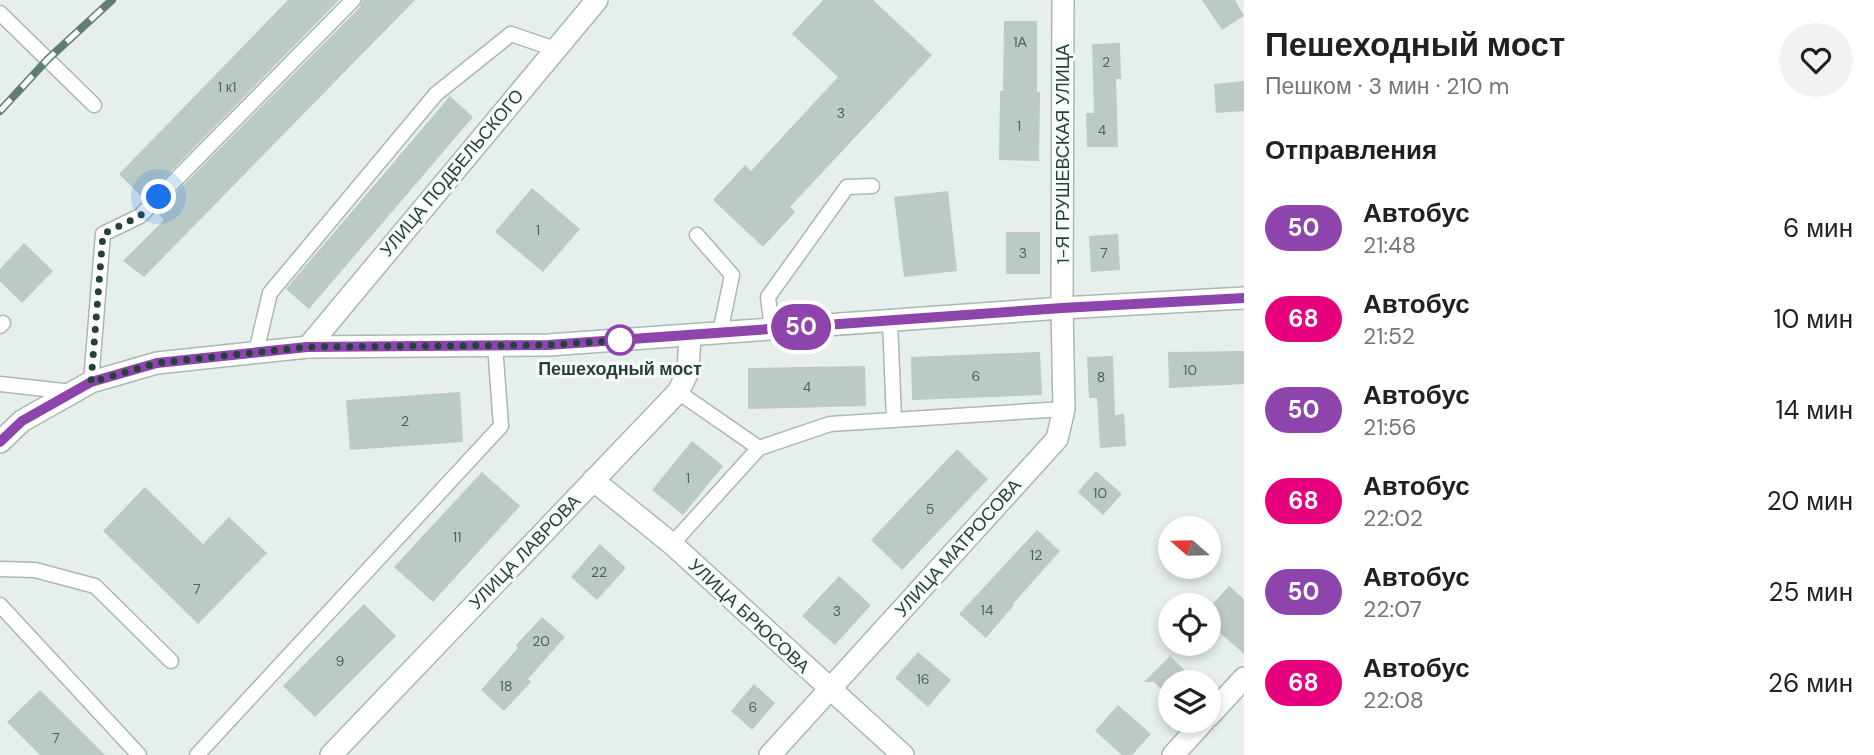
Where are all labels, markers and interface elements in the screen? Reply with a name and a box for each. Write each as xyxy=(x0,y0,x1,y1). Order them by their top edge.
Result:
text: Пешеходный мост xyxy=(1265,23,1565,66)
button: heart xyxy=(1779,23,1853,97)
house number: 1А xyxy=(1013,33,1028,51)
street label: 1-Я ГРУШЕВСКАЯ УЛИЦА xyxy=(1051,44,1075,264)
house number: 2 xyxy=(1102,53,1110,71)
text: Пешком · 3 мин · 210 m xyxy=(1265,71,1509,101)
house number: 1 к1 xyxy=(218,78,236,96)
street label: УЛИЦА ПОДБЕЛЬСКОГО xyxy=(375,84,529,262)
house number: 3 xyxy=(837,104,845,122)
house number: 1 xyxy=(1017,117,1021,135)
house number: 4 xyxy=(1098,121,1107,139)
text: Отправления xyxy=(1265,133,1437,167)
your location xyxy=(141,179,176,214)
text: Автобус xyxy=(1363,196,1470,230)
text: 6 мин xyxy=(1783,211,1853,245)
text: 50 xyxy=(1288,212,1319,243)
house number: 1 xyxy=(536,221,540,239)
text: 21:48 xyxy=(1363,230,1416,260)
house number: 3 xyxy=(1019,244,1027,262)
house number: 7 xyxy=(1100,244,1108,262)
text: Автобус xyxy=(1363,287,1470,321)
text: 10 мин xyxy=(1773,302,1853,336)
text: 68 xyxy=(1288,303,1319,334)
line badge: 50 xyxy=(770,304,832,350)
text: 50 xyxy=(785,311,817,342)
text: 21:52 xyxy=(1363,321,1415,351)
marker: Пешеходный мост xyxy=(605,325,635,355)
place label: Пешеходный мост xyxy=(538,357,702,381)
house number: 10 xyxy=(1183,361,1197,379)
house number: 6 xyxy=(972,367,980,385)
house number: 8 xyxy=(1097,368,1105,386)
house number: 4 xyxy=(803,378,812,396)
text: Автобус xyxy=(1363,378,1470,412)
text: 14 мин xyxy=(1775,393,1853,427)
text: 50 xyxy=(1288,394,1319,425)
house number: 2 xyxy=(401,412,409,430)
text: 21:56 xyxy=(1363,412,1417,442)
house number: 1 xyxy=(686,469,690,487)
text: Автобус xyxy=(1363,469,1470,503)
street label: УЛИЦА МАТРОСОВА xyxy=(890,474,1026,622)
house number: 10 xyxy=(1093,484,1107,502)
text: 20 мин xyxy=(1767,484,1853,518)
text: 68 xyxy=(1288,485,1319,516)
street label: УЛИЦА ЛАВРОВА xyxy=(464,490,586,614)
house number: 5 xyxy=(926,500,934,518)
text: 22:02 xyxy=(1363,503,1423,533)
north arrow xyxy=(1158,516,1222,579)
map controls xyxy=(1158,516,1221,733)
house number: 11 xyxy=(453,528,461,546)
house number: 12 xyxy=(1030,546,1042,564)
street label: УЛИЦА БРЮСОВА xyxy=(683,554,815,678)
text: Автобус xyxy=(1363,560,1470,594)
house number: 22 xyxy=(591,563,607,581)
text: 25 мин xyxy=(1768,575,1853,609)
text: 50 xyxy=(1288,576,1319,607)
house number: 7 xyxy=(193,580,201,598)
button: locate xyxy=(1158,593,1221,656)
text: 22:07 xyxy=(1363,594,1422,624)
house number: 14 xyxy=(981,601,994,619)
house number: 3 xyxy=(833,602,841,620)
house number: 20 xyxy=(532,632,550,650)
text: Автобус xyxy=(1363,651,1470,685)
house number: 9 xyxy=(336,652,345,670)
text: 26 мин xyxy=(1768,666,1853,700)
text: 68 xyxy=(1288,667,1319,698)
house number: 16 xyxy=(916,670,930,688)
button: layers xyxy=(1158,670,1221,733)
house number: 18 xyxy=(500,677,512,695)
text: 22:08 xyxy=(1363,685,1424,715)
house number: 6 xyxy=(749,698,757,716)
house number: 7 xyxy=(52,729,60,747)

